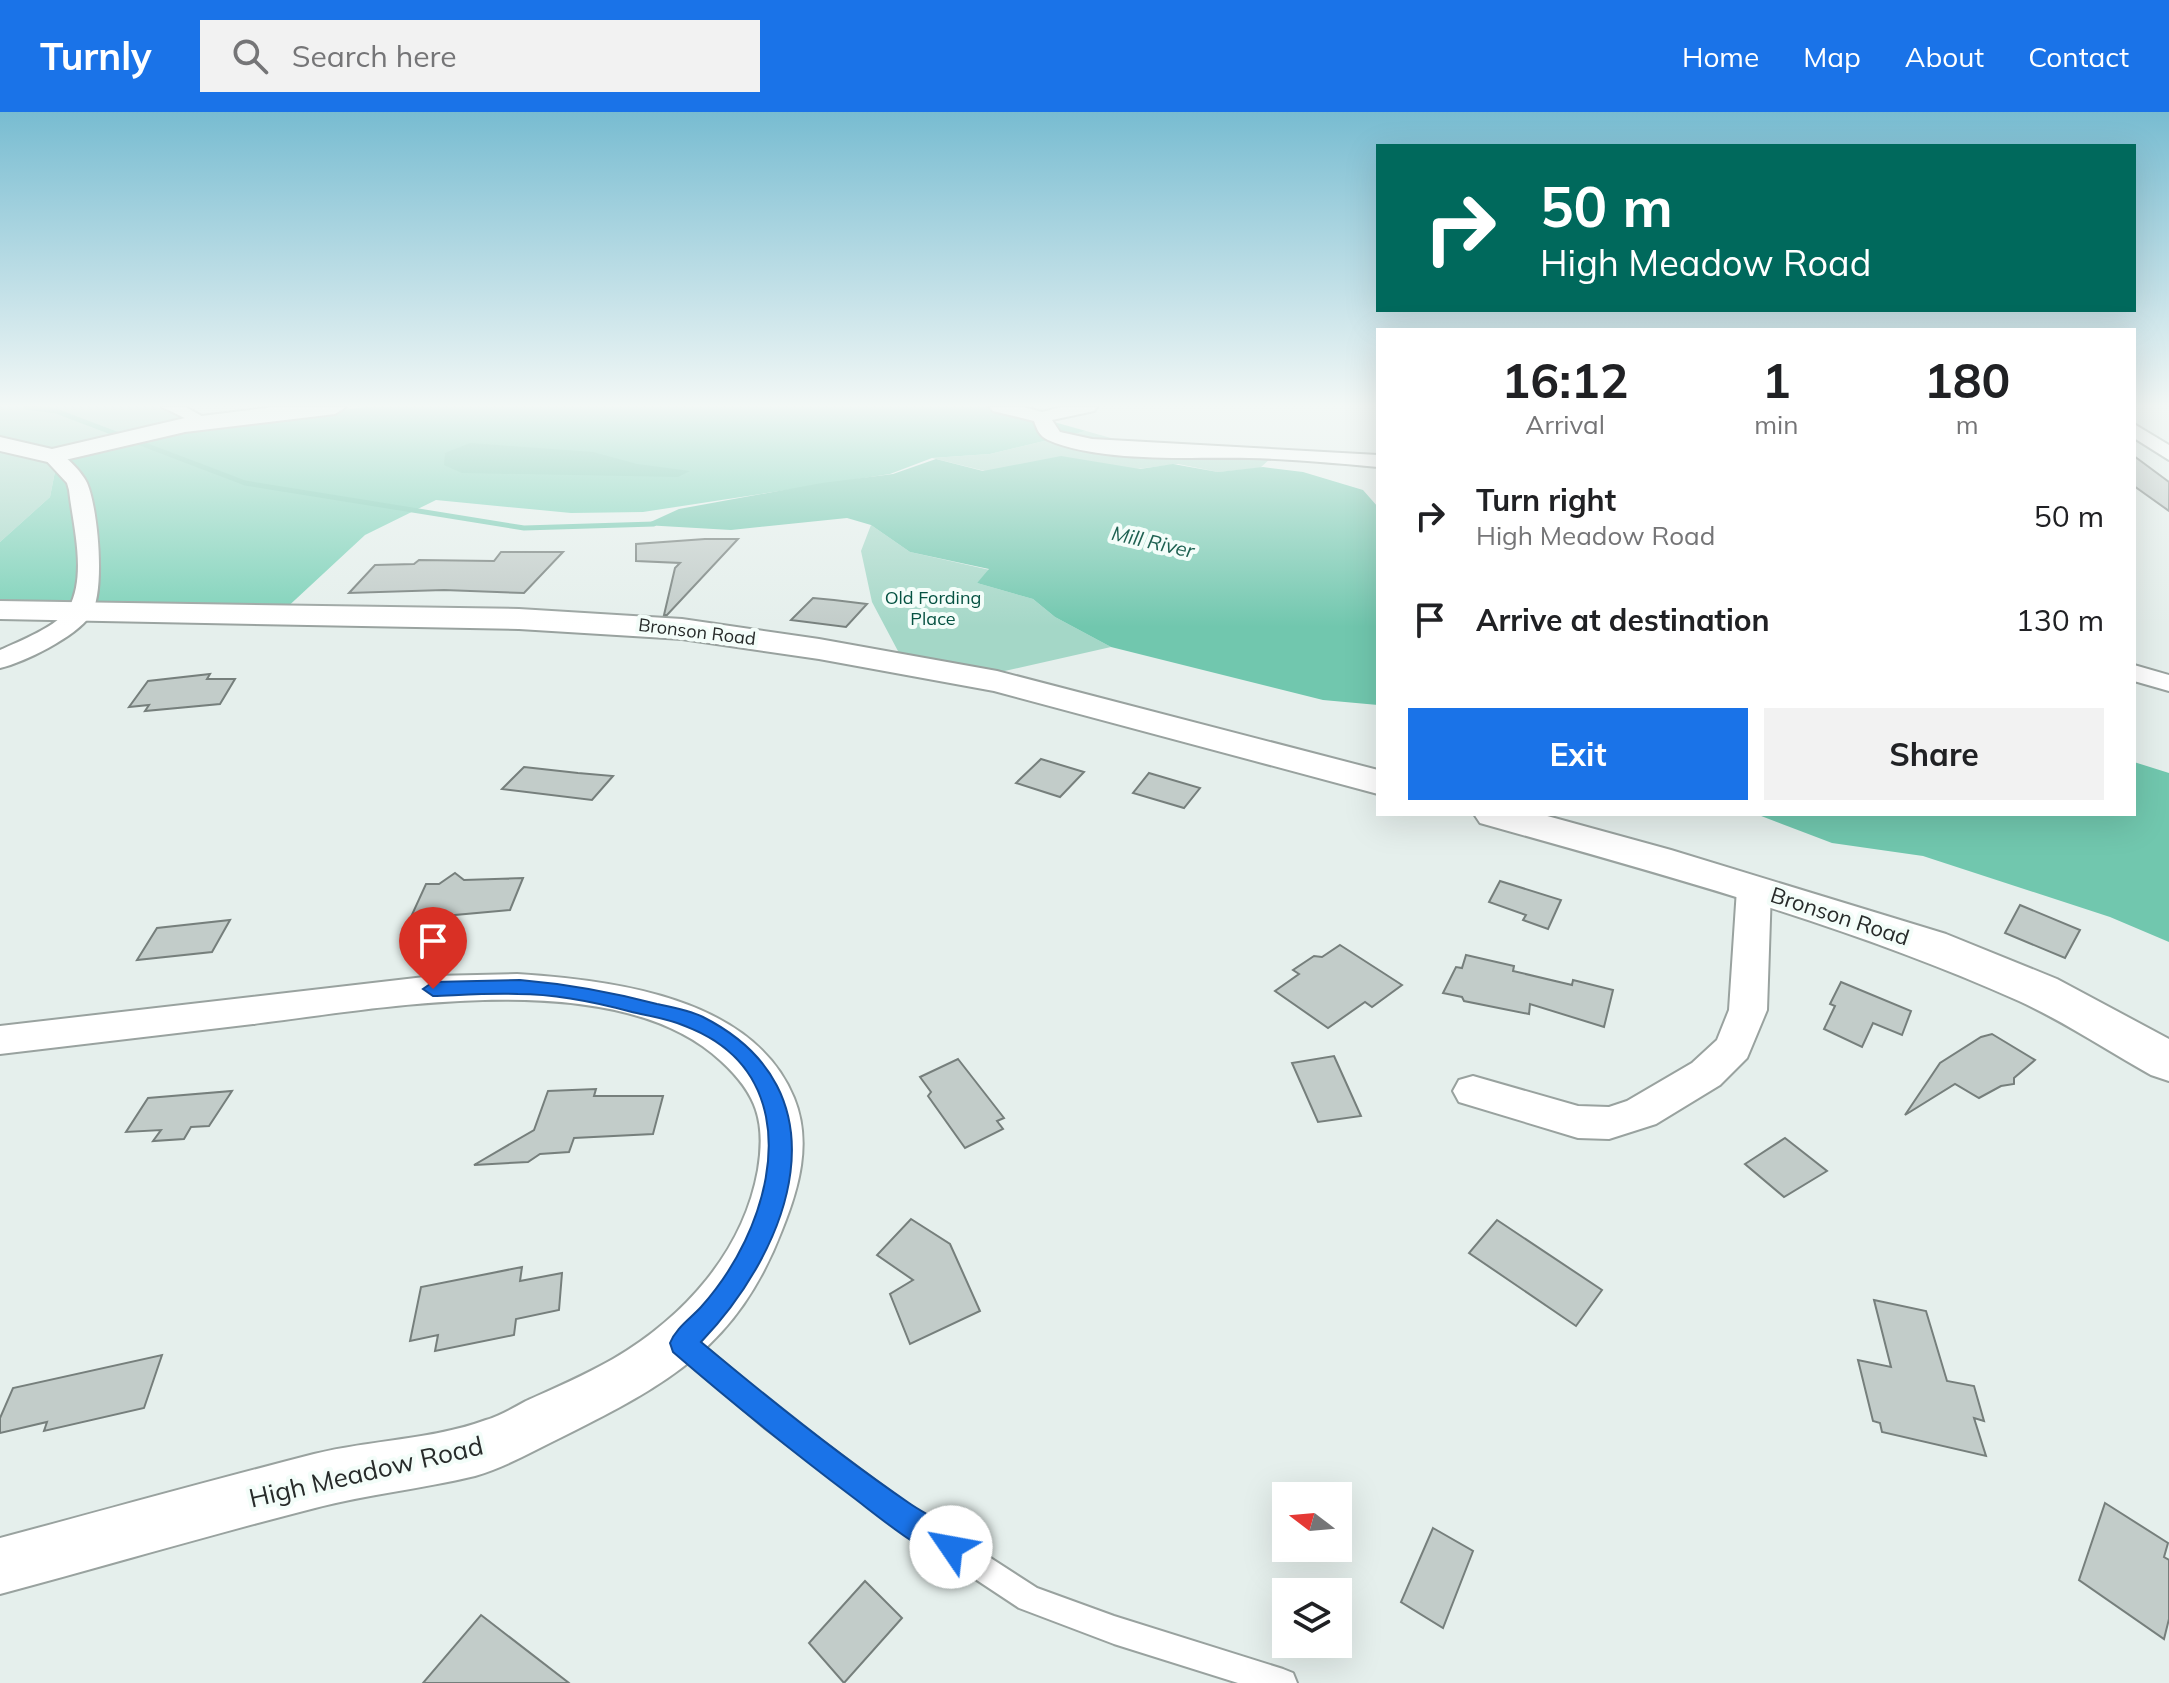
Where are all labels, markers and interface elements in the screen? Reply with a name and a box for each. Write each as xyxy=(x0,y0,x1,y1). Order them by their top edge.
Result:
search box xyxy=(200,20,760,92)
text: Turnly xyxy=(40,32,152,80)
icon: search xyxy=(228,34,272,78)
text: Search here xyxy=(292,37,457,75)
text: Home xyxy=(1682,39,1759,74)
text: Map xyxy=(1803,39,1861,74)
text: About xyxy=(1905,39,1984,74)
text: Contact xyxy=(2028,39,2129,74)
text: 50 m xyxy=(1540,171,1673,241)
icon: right xyxy=(1408,176,1512,280)
text: High Meadow Road xyxy=(1540,240,1871,285)
text: 16:12 xyxy=(1502,350,1629,410)
text: 1 xyxy=(1762,350,1791,410)
text: 180 xyxy=(1924,350,2010,410)
text: Arrival xyxy=(1525,408,1605,441)
text: min xyxy=(1754,408,1798,441)
text: m xyxy=(1956,408,1979,441)
text: Turn right xyxy=(1476,481,1616,519)
icon: right xyxy=(1408,494,1452,538)
text: 50 m xyxy=(2034,497,2104,535)
text: High Meadow Road xyxy=(1476,519,1715,552)
water label: Mill River xyxy=(1109,520,1198,563)
park label: Old Fording Place xyxy=(885,586,981,630)
icon: arrive xyxy=(1408,598,1452,642)
text: Arrive at destination xyxy=(1476,601,1770,639)
text: 130 m xyxy=(2016,601,2104,639)
street label: Bronson Road xyxy=(637,613,757,650)
button: Exit xyxy=(1408,708,1748,800)
button: Share xyxy=(1764,708,2104,800)
street label: Bronson Road xyxy=(1767,880,1913,952)
pin xyxy=(399,907,467,989)
icon: arrive xyxy=(411,919,455,963)
street label: High Meadow Road xyxy=(246,1429,486,1514)
north arrow xyxy=(1272,1482,1352,1562)
map controls xyxy=(1272,1482,1352,1658)
position arrow xyxy=(909,1505,993,1589)
button: layers xyxy=(1272,1578,1352,1658)

